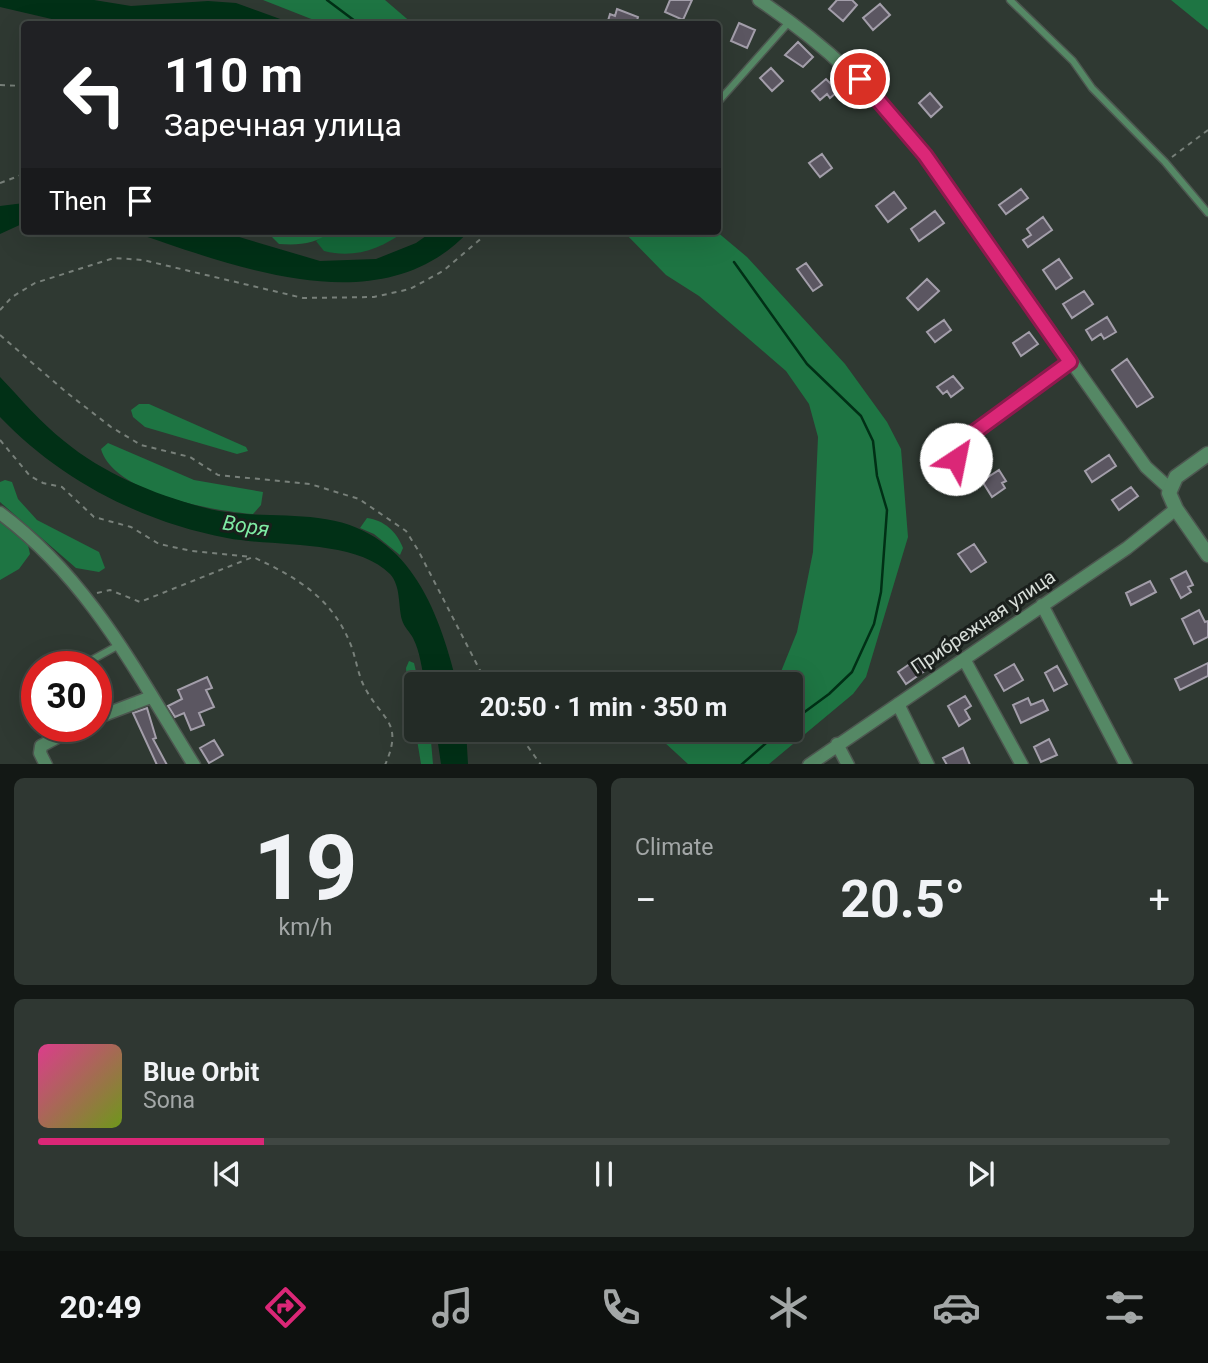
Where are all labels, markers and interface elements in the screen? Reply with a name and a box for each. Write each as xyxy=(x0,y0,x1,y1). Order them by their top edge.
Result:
text: 110 m xyxy=(164,47,303,104)
icon: left xyxy=(49,49,140,140)
pin xyxy=(830,49,890,109)
icon: arrive xyxy=(841,60,879,98)
text: Заречная улица xyxy=(164,106,402,144)
icon: arrive xyxy=(121,182,159,220)
text: Then xyxy=(49,186,107,216)
position arrow xyxy=(919,422,993,496)
water label: Воря xyxy=(221,510,271,542)
street label: Прибрежная улица xyxy=(906,565,1060,679)
speed limit sign: 30 xyxy=(21,651,112,742)
text: 20:50 · 1 min · 350 m xyxy=(480,692,727,722)
text: 19 xyxy=(253,815,358,921)
text: Climate xyxy=(635,834,714,861)
text: 20.5° xyxy=(840,869,965,930)
text: − xyxy=(635,878,657,922)
text: + xyxy=(1148,878,1170,922)
text: km/h xyxy=(279,914,333,941)
text: Blue Orbit xyxy=(143,1057,259,1087)
text: Sona xyxy=(143,1087,195,1114)
icon: previous xyxy=(208,1155,246,1193)
icon: pause xyxy=(585,1155,623,1193)
icon: next xyxy=(962,1155,1000,1193)
icon: directions xyxy=(261,1283,310,1332)
icon: music xyxy=(428,1283,477,1332)
icon: phone xyxy=(596,1283,645,1332)
icon: climate xyxy=(764,1283,813,1332)
icon: car xyxy=(932,1283,981,1332)
icon: filters xyxy=(1100,1283,1149,1332)
text: 20:49 xyxy=(59,1288,142,1326)

